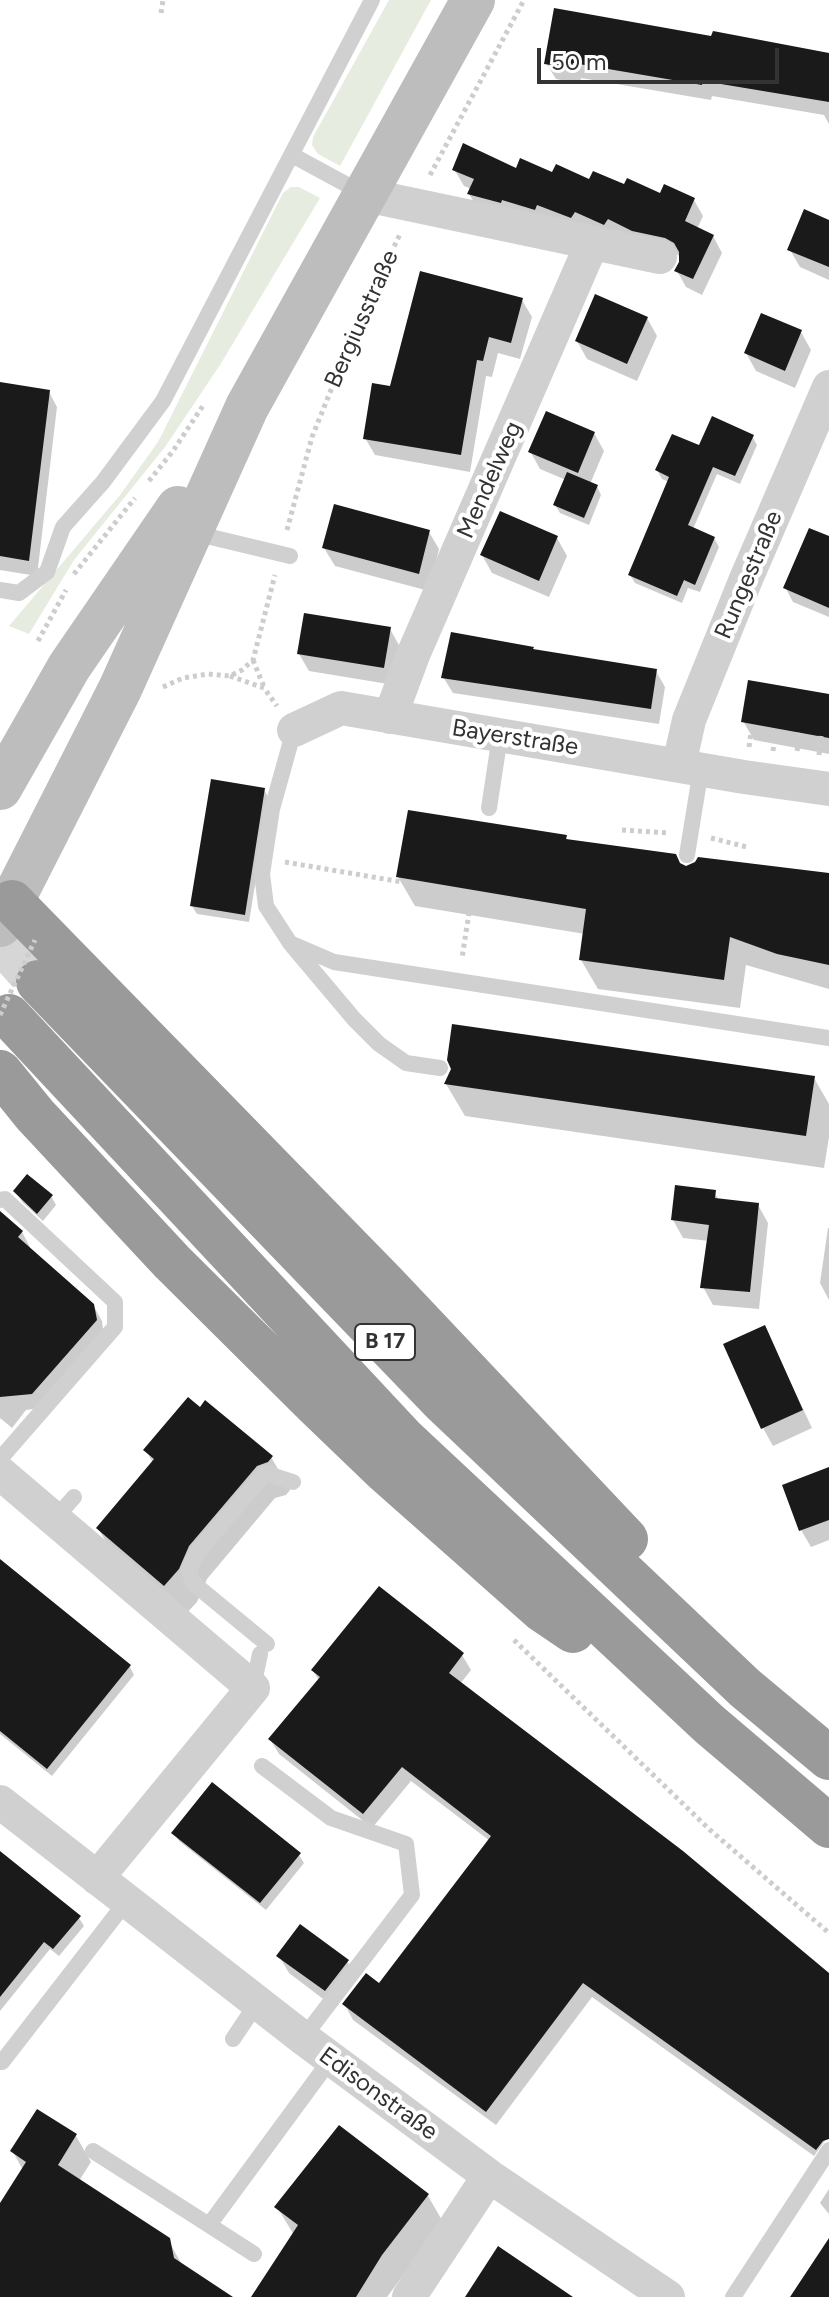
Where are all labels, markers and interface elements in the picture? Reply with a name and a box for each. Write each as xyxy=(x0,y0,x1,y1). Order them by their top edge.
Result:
scale bar xyxy=(541,32,783,82)
text: 50 m xyxy=(551,47,607,76)
street label: Bergiusstraße xyxy=(319,246,405,392)
street label: Mendelweg xyxy=(451,417,529,543)
street label: Rungestraße xyxy=(709,507,789,643)
street label: Bayerstraße xyxy=(450,714,580,762)
road number: B 17 xyxy=(355,1324,415,1360)
street label: Edisonstraße xyxy=(313,2041,443,2147)

